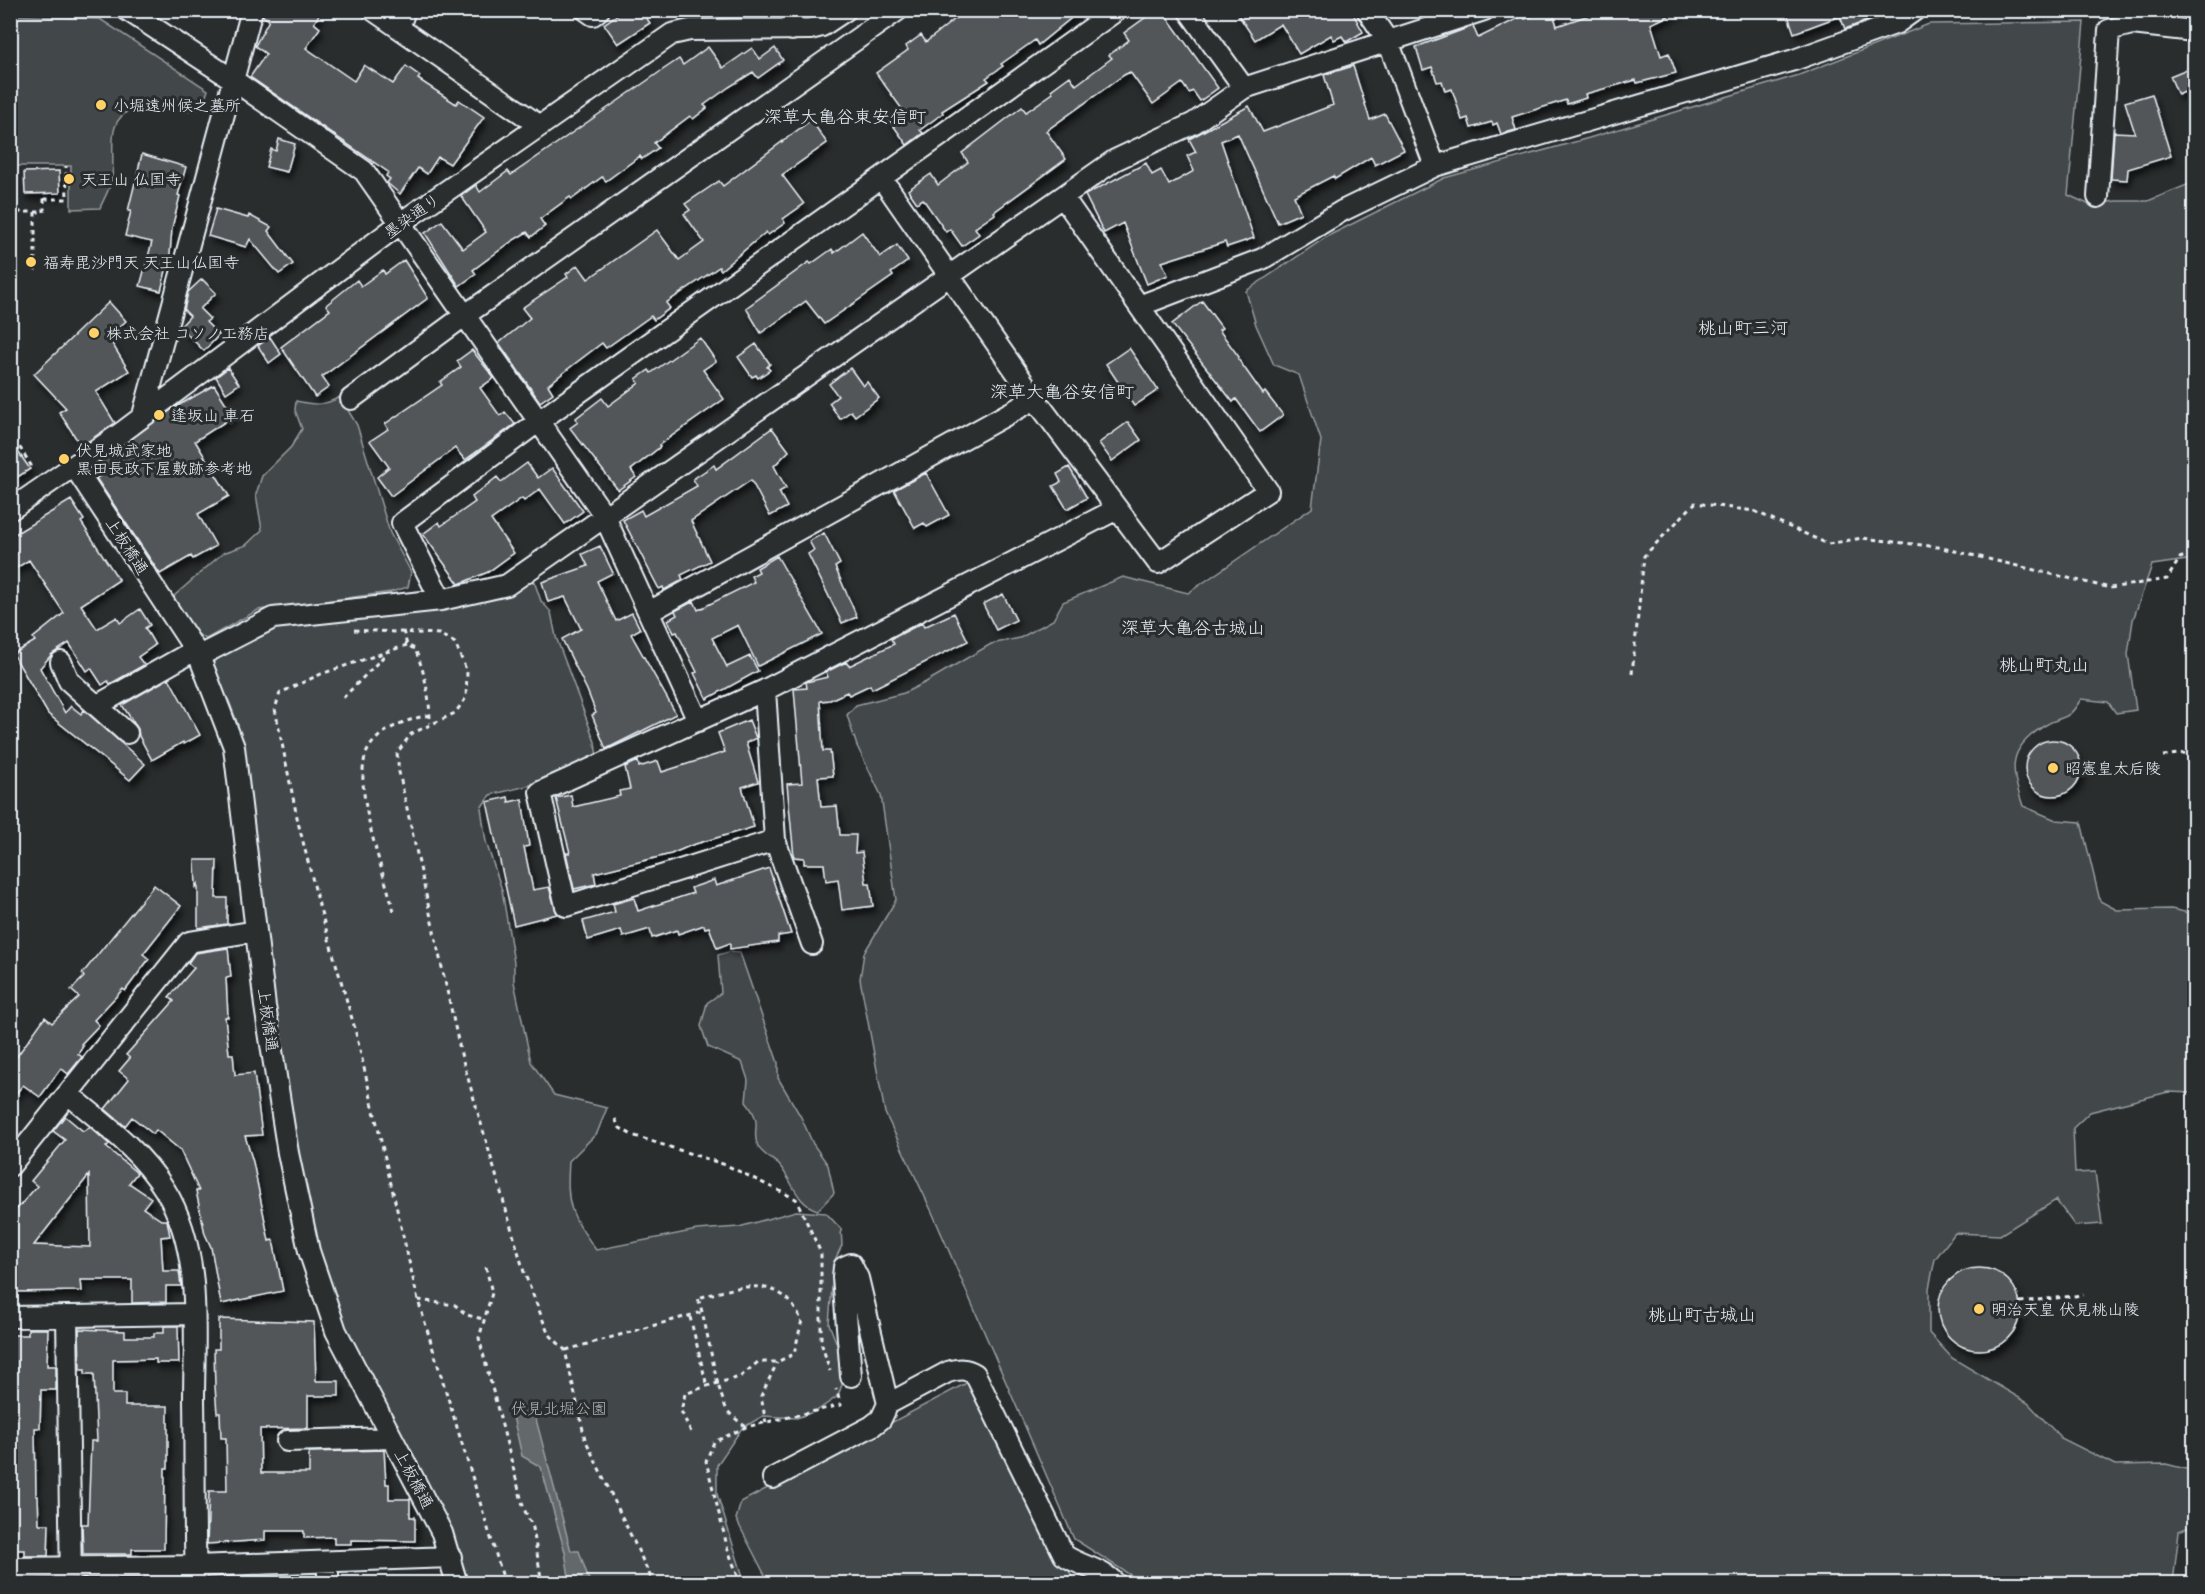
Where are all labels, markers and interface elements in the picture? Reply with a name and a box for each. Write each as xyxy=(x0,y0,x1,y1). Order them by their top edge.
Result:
place label: 小堀遠州候之墓所 xyxy=(113,91,241,120)
marker: 小堀遠州候之墓所 xyxy=(94,98,108,112)
district label: 深草大亀谷東安信町 xyxy=(764,101,926,133)
place label: 天王山 仏国寺 xyxy=(81,165,181,194)
marker: 天王山 仏国寺 xyxy=(62,172,76,186)
street label: 墨染通り xyxy=(378,185,446,247)
place label: 福寿毘沙門天 天王山仏国寺 xyxy=(43,248,239,277)
marker: 福寿毘沙門天 天王山仏国寺 xyxy=(24,255,38,269)
district label: 桃山町三河 xyxy=(1698,312,1788,344)
place label: 株式会社 コソノ工務店 xyxy=(106,319,269,348)
marker: 株式会社 コソノ工務店 xyxy=(87,326,101,340)
district label: 深草大亀谷安信町 xyxy=(990,376,1134,408)
place label: 逢坂山 車石 xyxy=(171,401,255,430)
marker: 逢坂山 車石 xyxy=(152,408,166,422)
place label: 伏見城武家地 黒田長政下屋敷跡参考地 xyxy=(76,436,252,483)
marker: 伏見城武家地 黒田長政下屋敷跡参考地 xyxy=(57,452,71,466)
street label: 上板橋通 xyxy=(97,511,157,581)
district label: 深草大亀谷古城山 xyxy=(1121,612,1265,644)
district label: 桃山町丸山 xyxy=(1999,649,2089,681)
place label: 昭憲皇太后陵 xyxy=(2065,754,2161,783)
marker: 昭憲皇太后陵 xyxy=(2046,761,2060,775)
street label: 上板橋通 xyxy=(249,986,287,1054)
place label: 明治天皇 伏見桃山陵 xyxy=(1991,1295,2139,1324)
district label: 桃山町古城山 xyxy=(1648,1299,1756,1331)
marker: 明治天皇 伏見桃山陵 xyxy=(1972,1302,1986,1316)
park label: 伏見北堀公園 xyxy=(511,1394,607,1423)
street label: 上板橋通 xyxy=(386,1444,442,1514)

